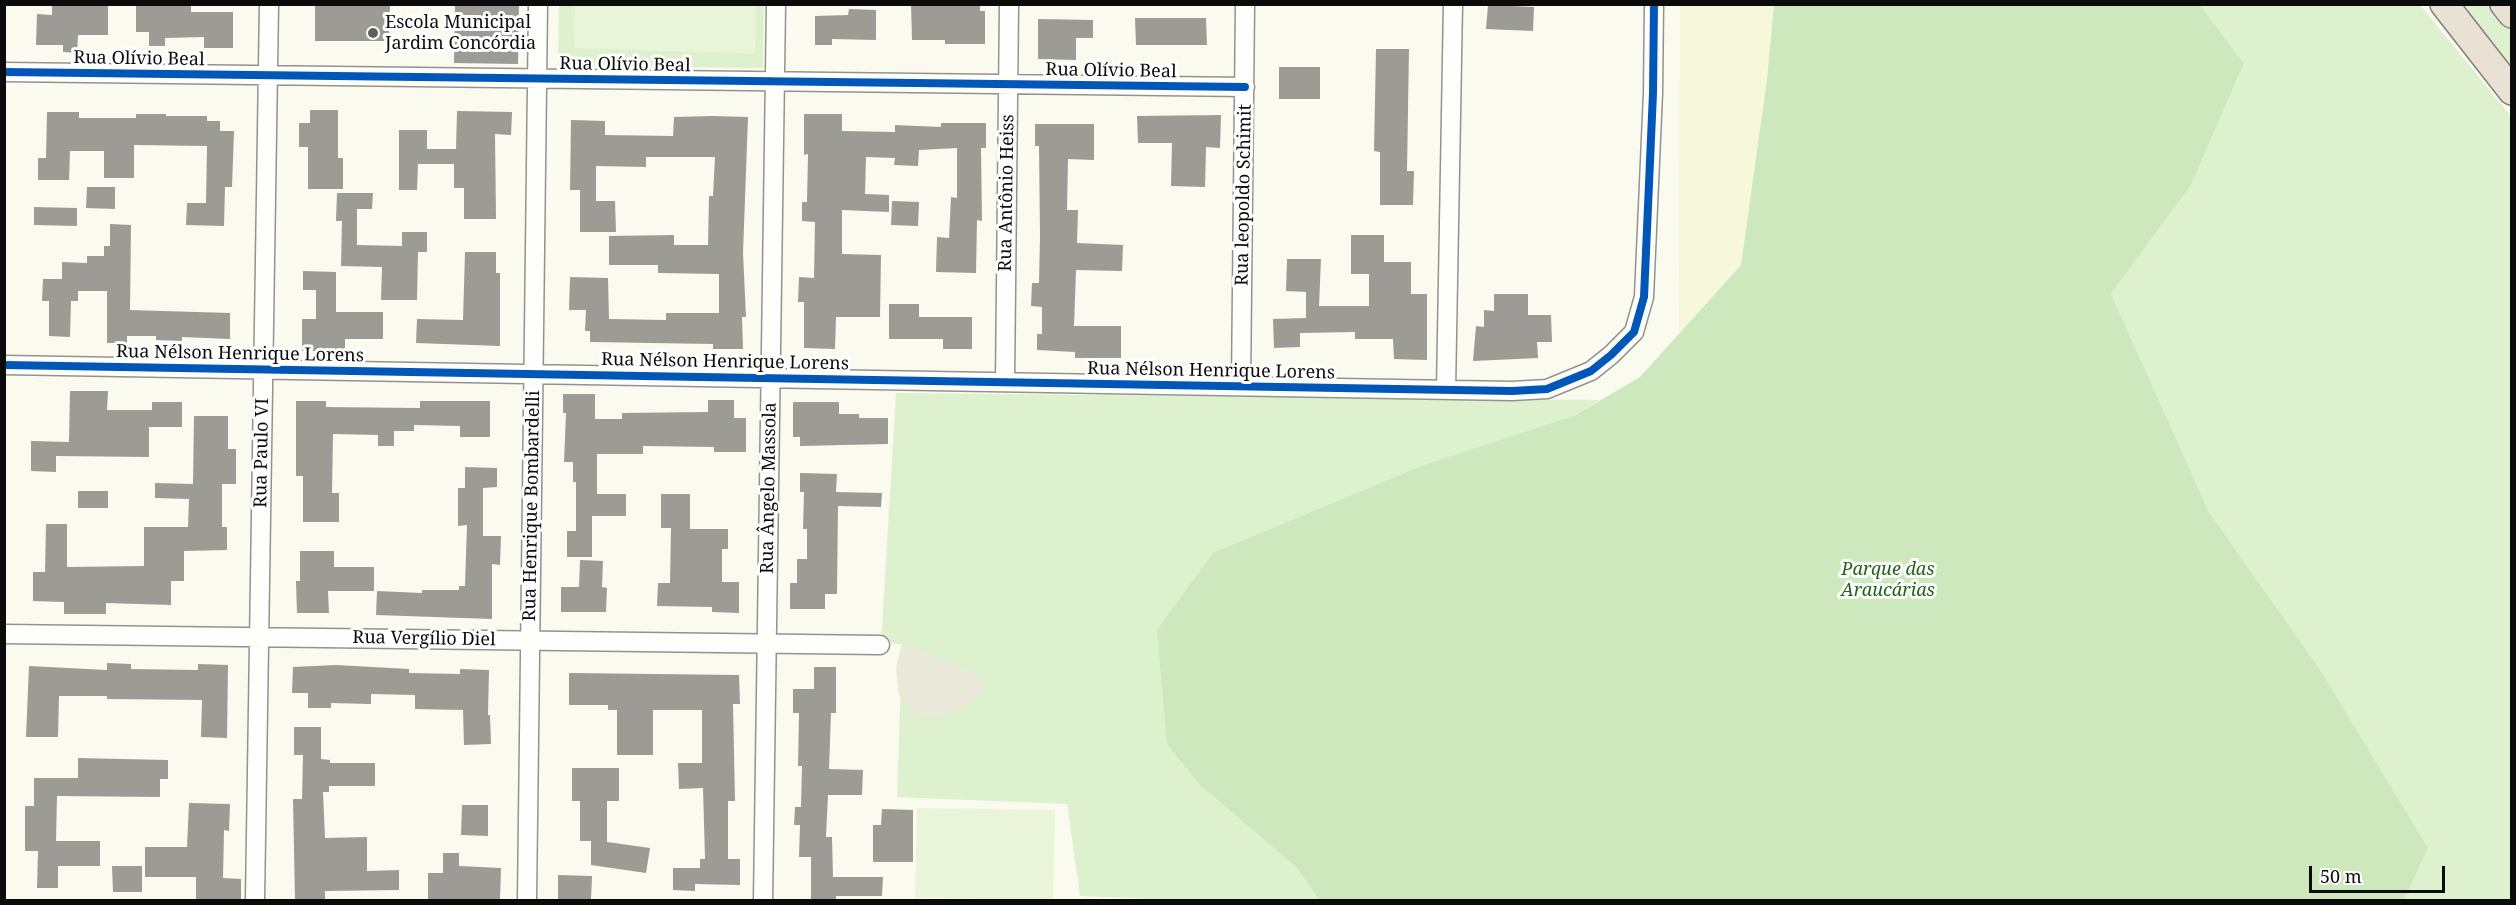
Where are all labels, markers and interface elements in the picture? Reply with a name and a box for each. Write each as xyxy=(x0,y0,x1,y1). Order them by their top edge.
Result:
place label: Escola Municipal Jardim Concórdia xyxy=(385,12,536,54)
marker: Escola Municipal Jardim Concórdia xyxy=(366,26,380,40)
street label: Rua Olívio Beal xyxy=(73,47,205,71)
street label: Rua Olívio Beal xyxy=(559,53,691,77)
street label: Rua Olívio Beal xyxy=(1045,59,1177,83)
street label: Rua leopoldo Schimit xyxy=(1232,104,1256,286)
street label: Rua Antônio Heiss xyxy=(995,114,1019,272)
street label: Rua Nélson Henrique Lorens xyxy=(116,341,364,367)
street label: Rua Nélson Henrique Lorens xyxy=(601,349,849,375)
street label: Rua Nélson Henrique Lorens xyxy=(1087,358,1335,384)
street label: Rua Henrique Bombardelli xyxy=(519,390,545,622)
street label: Rua Paulo VI xyxy=(250,398,274,508)
street label: Rua Ângelo Massola xyxy=(757,402,781,574)
park label: Parque das Araucárias xyxy=(1841,559,1935,602)
street label: Rua Vergílio Diel xyxy=(352,627,496,651)
scale bar xyxy=(2312,854,2448,892)
text: 50 m xyxy=(2320,864,2362,888)

